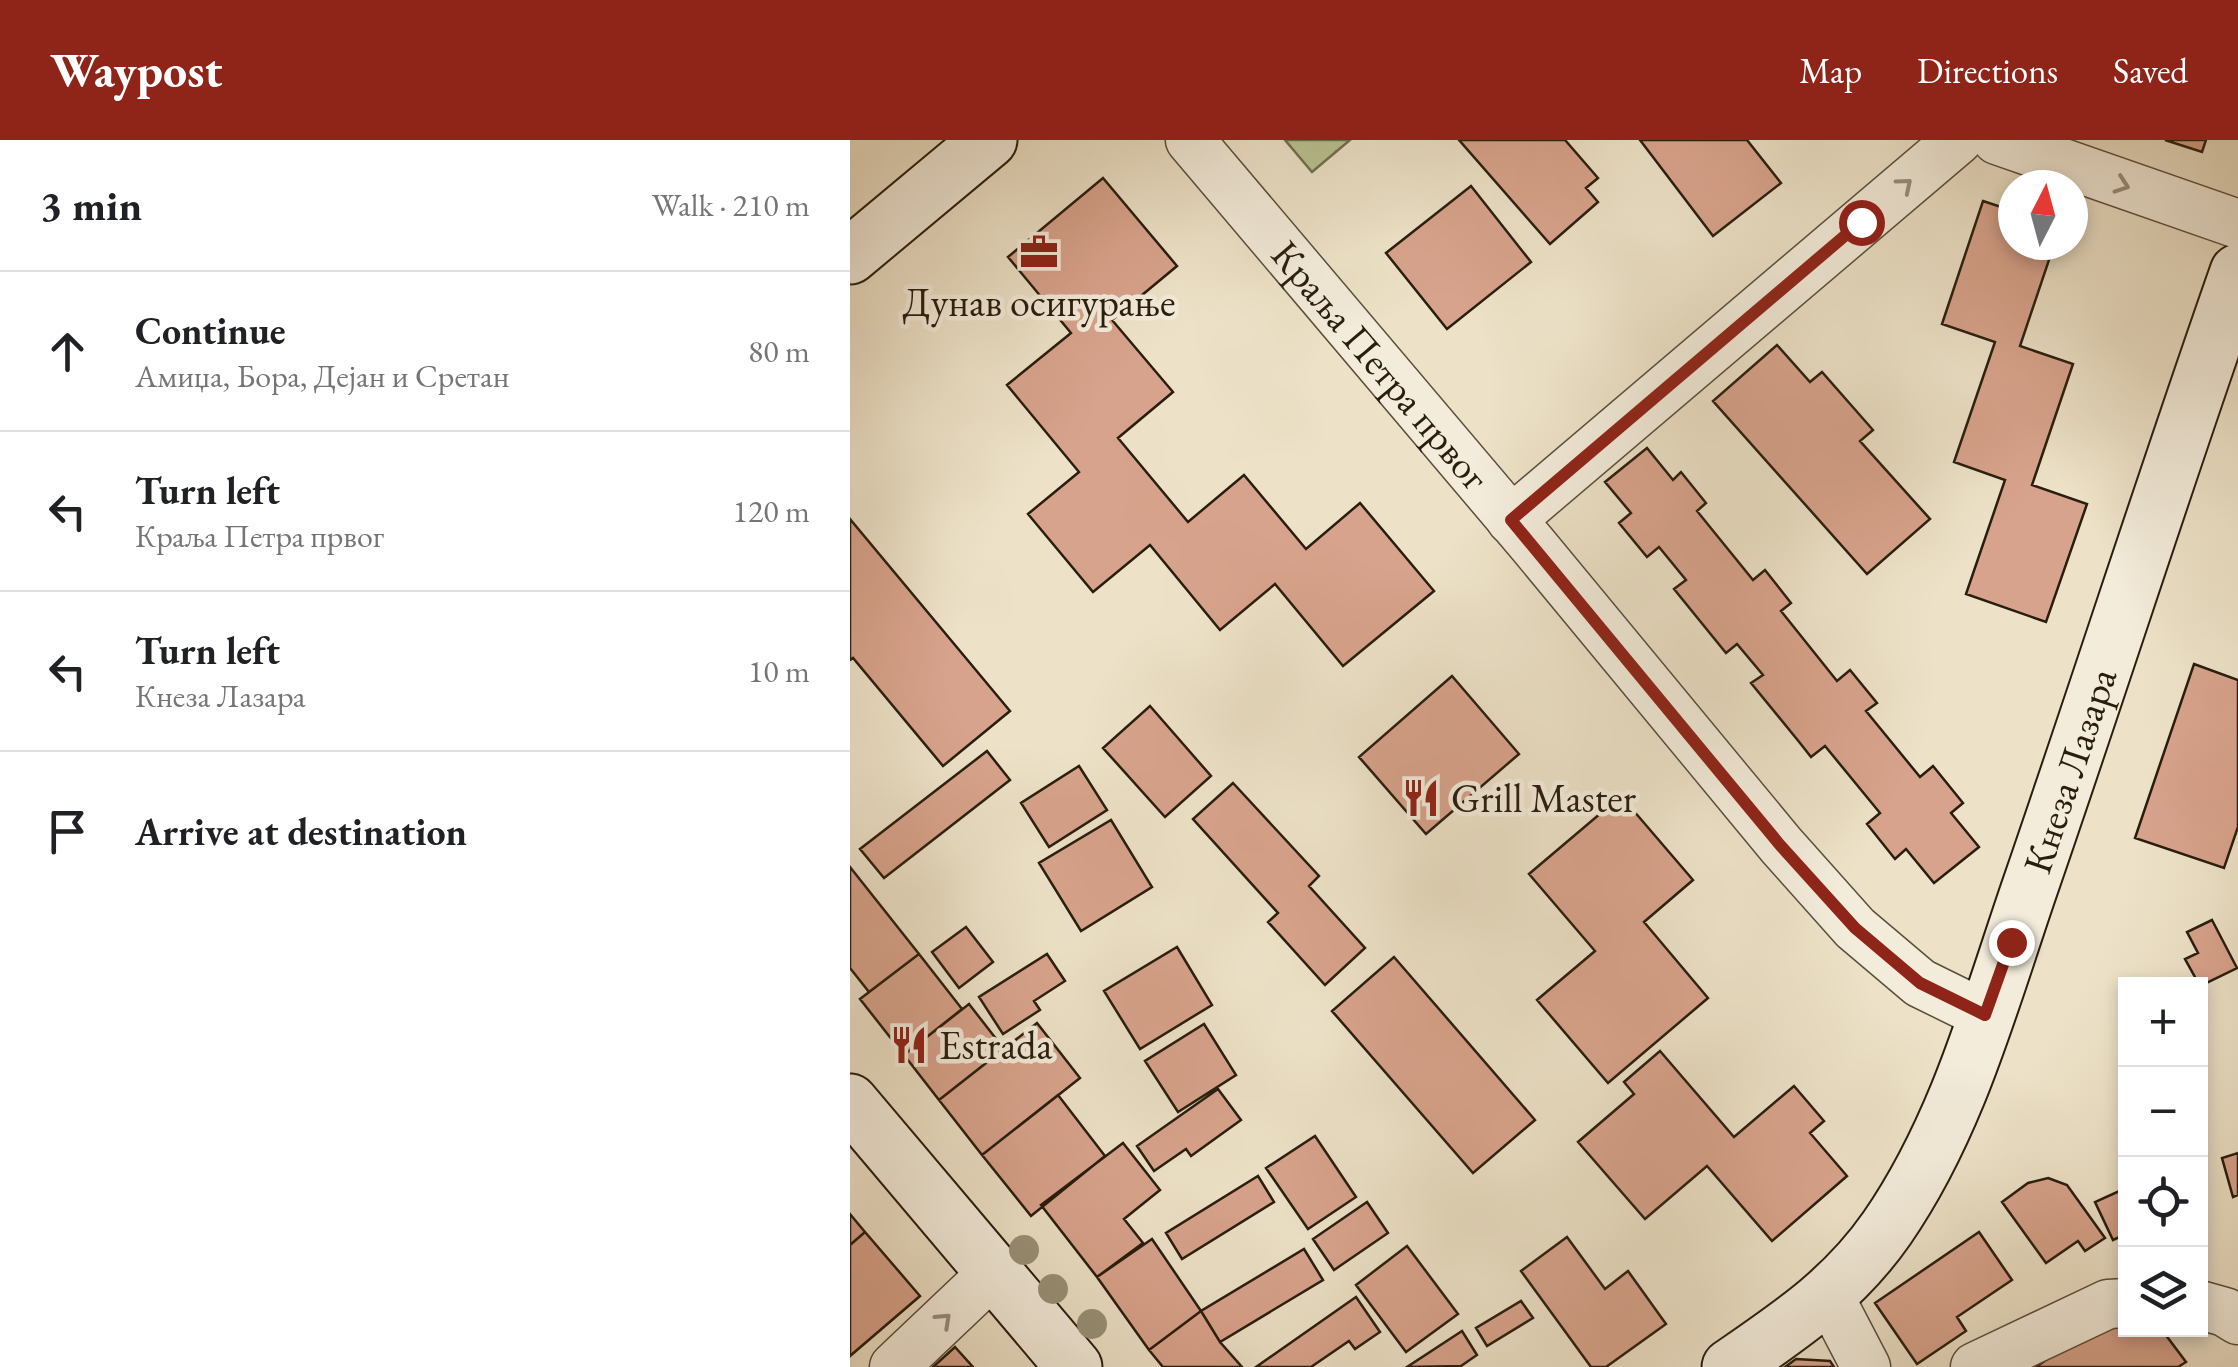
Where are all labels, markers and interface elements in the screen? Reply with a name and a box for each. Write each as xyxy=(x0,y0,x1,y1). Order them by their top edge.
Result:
text: Waypost xyxy=(50,39,222,101)
text: Map xyxy=(1799,48,1862,93)
text: Directions xyxy=(1917,48,2058,93)
text: Saved xyxy=(2113,48,2188,93)
north arrow xyxy=(1998,170,2088,260)
one-way arrow xyxy=(2113,173,2130,193)
text: 3 min xyxy=(40,178,142,233)
one-way arrow xyxy=(1894,178,1912,196)
text: Walk · 210 m xyxy=(652,184,810,226)
route start xyxy=(1839,200,1885,246)
street label: Краља Петра првог xyxy=(1260,229,1501,501)
office icon: Дунав осигурање xyxy=(1018,231,1060,273)
place label: Дунав осигурање xyxy=(902,276,1176,328)
text: Continue xyxy=(135,306,286,355)
icon: ahead xyxy=(40,324,95,379)
text: 80 m xyxy=(748,330,810,372)
text: Амиџа, Бора, Дејан и Сретан xyxy=(135,355,509,397)
text: Turn left xyxy=(135,466,280,515)
icon: left xyxy=(40,484,95,539)
text: 120 m xyxy=(733,490,810,532)
text: Краља Петра првог xyxy=(135,515,384,557)
text: Turn left xyxy=(135,626,280,675)
icon: left xyxy=(40,644,95,699)
text: 10 m xyxy=(748,650,810,692)
street label: Кнеза Лазара xyxy=(2011,661,2128,880)
text: Кнеза Лазара xyxy=(135,675,306,717)
place label: Grill Master xyxy=(1451,772,1637,824)
restaurant icon: Grill Master xyxy=(1400,777,1442,819)
icon: arrive xyxy=(40,804,95,859)
text: Arrive at destination xyxy=(135,807,467,856)
route end xyxy=(1989,920,2035,966)
map controls xyxy=(2118,977,2208,1337)
button: + xyxy=(2118,977,2208,1067)
place label: Estrada xyxy=(939,1019,1053,1071)
restaurant icon: Estrada xyxy=(888,1024,930,1066)
button: − xyxy=(2118,1067,2208,1157)
button: locate xyxy=(2118,1157,2208,1247)
button: layers xyxy=(2118,1247,2208,1337)
one-way arrow xyxy=(932,1314,950,1332)

